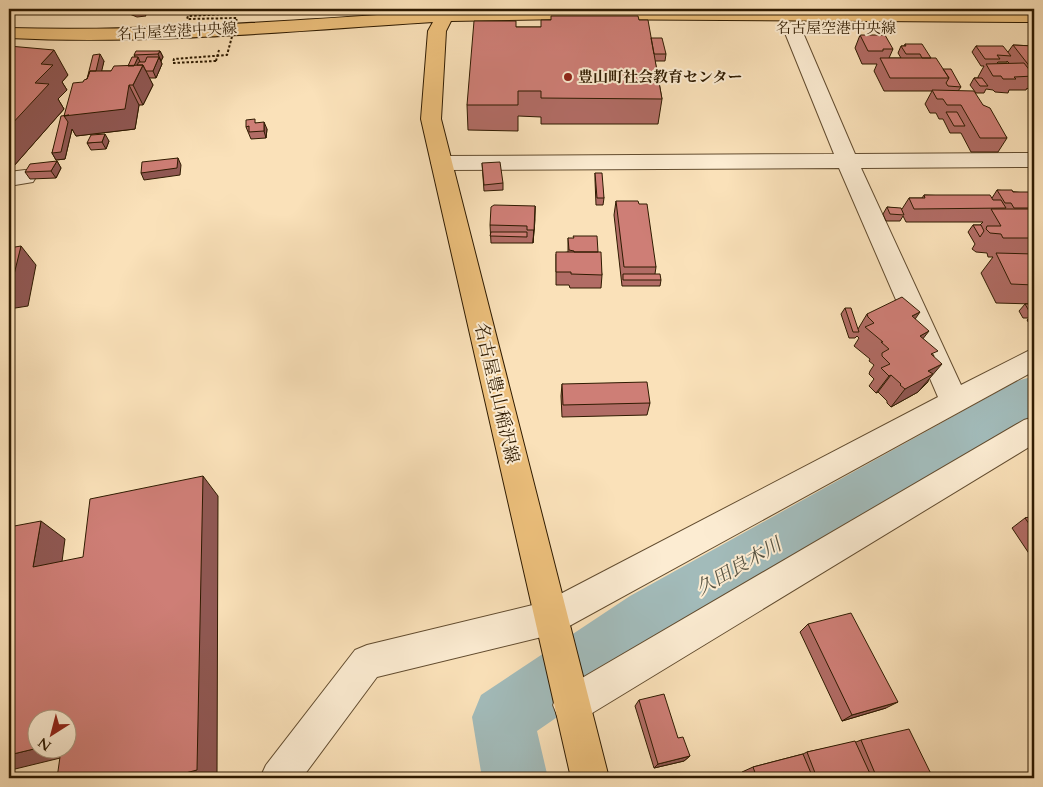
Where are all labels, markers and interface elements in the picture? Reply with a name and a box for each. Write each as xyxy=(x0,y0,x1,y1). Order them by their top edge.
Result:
street label: 名古屋空港中央線 xyxy=(117,18,237,44)
street label: 名古屋空港中央線 xyxy=(776,18,896,38)
place label: 豊山町社会教育センター xyxy=(578,67,742,87)
marker: 豊山町社会教育センター xyxy=(562,71,574,83)
street label: 名古屋豊山稲沢線 xyxy=(468,320,525,466)
water label: 久田良木川 xyxy=(691,531,788,602)
north arrow xyxy=(28,710,78,760)
text: N xyxy=(34,733,55,755)

